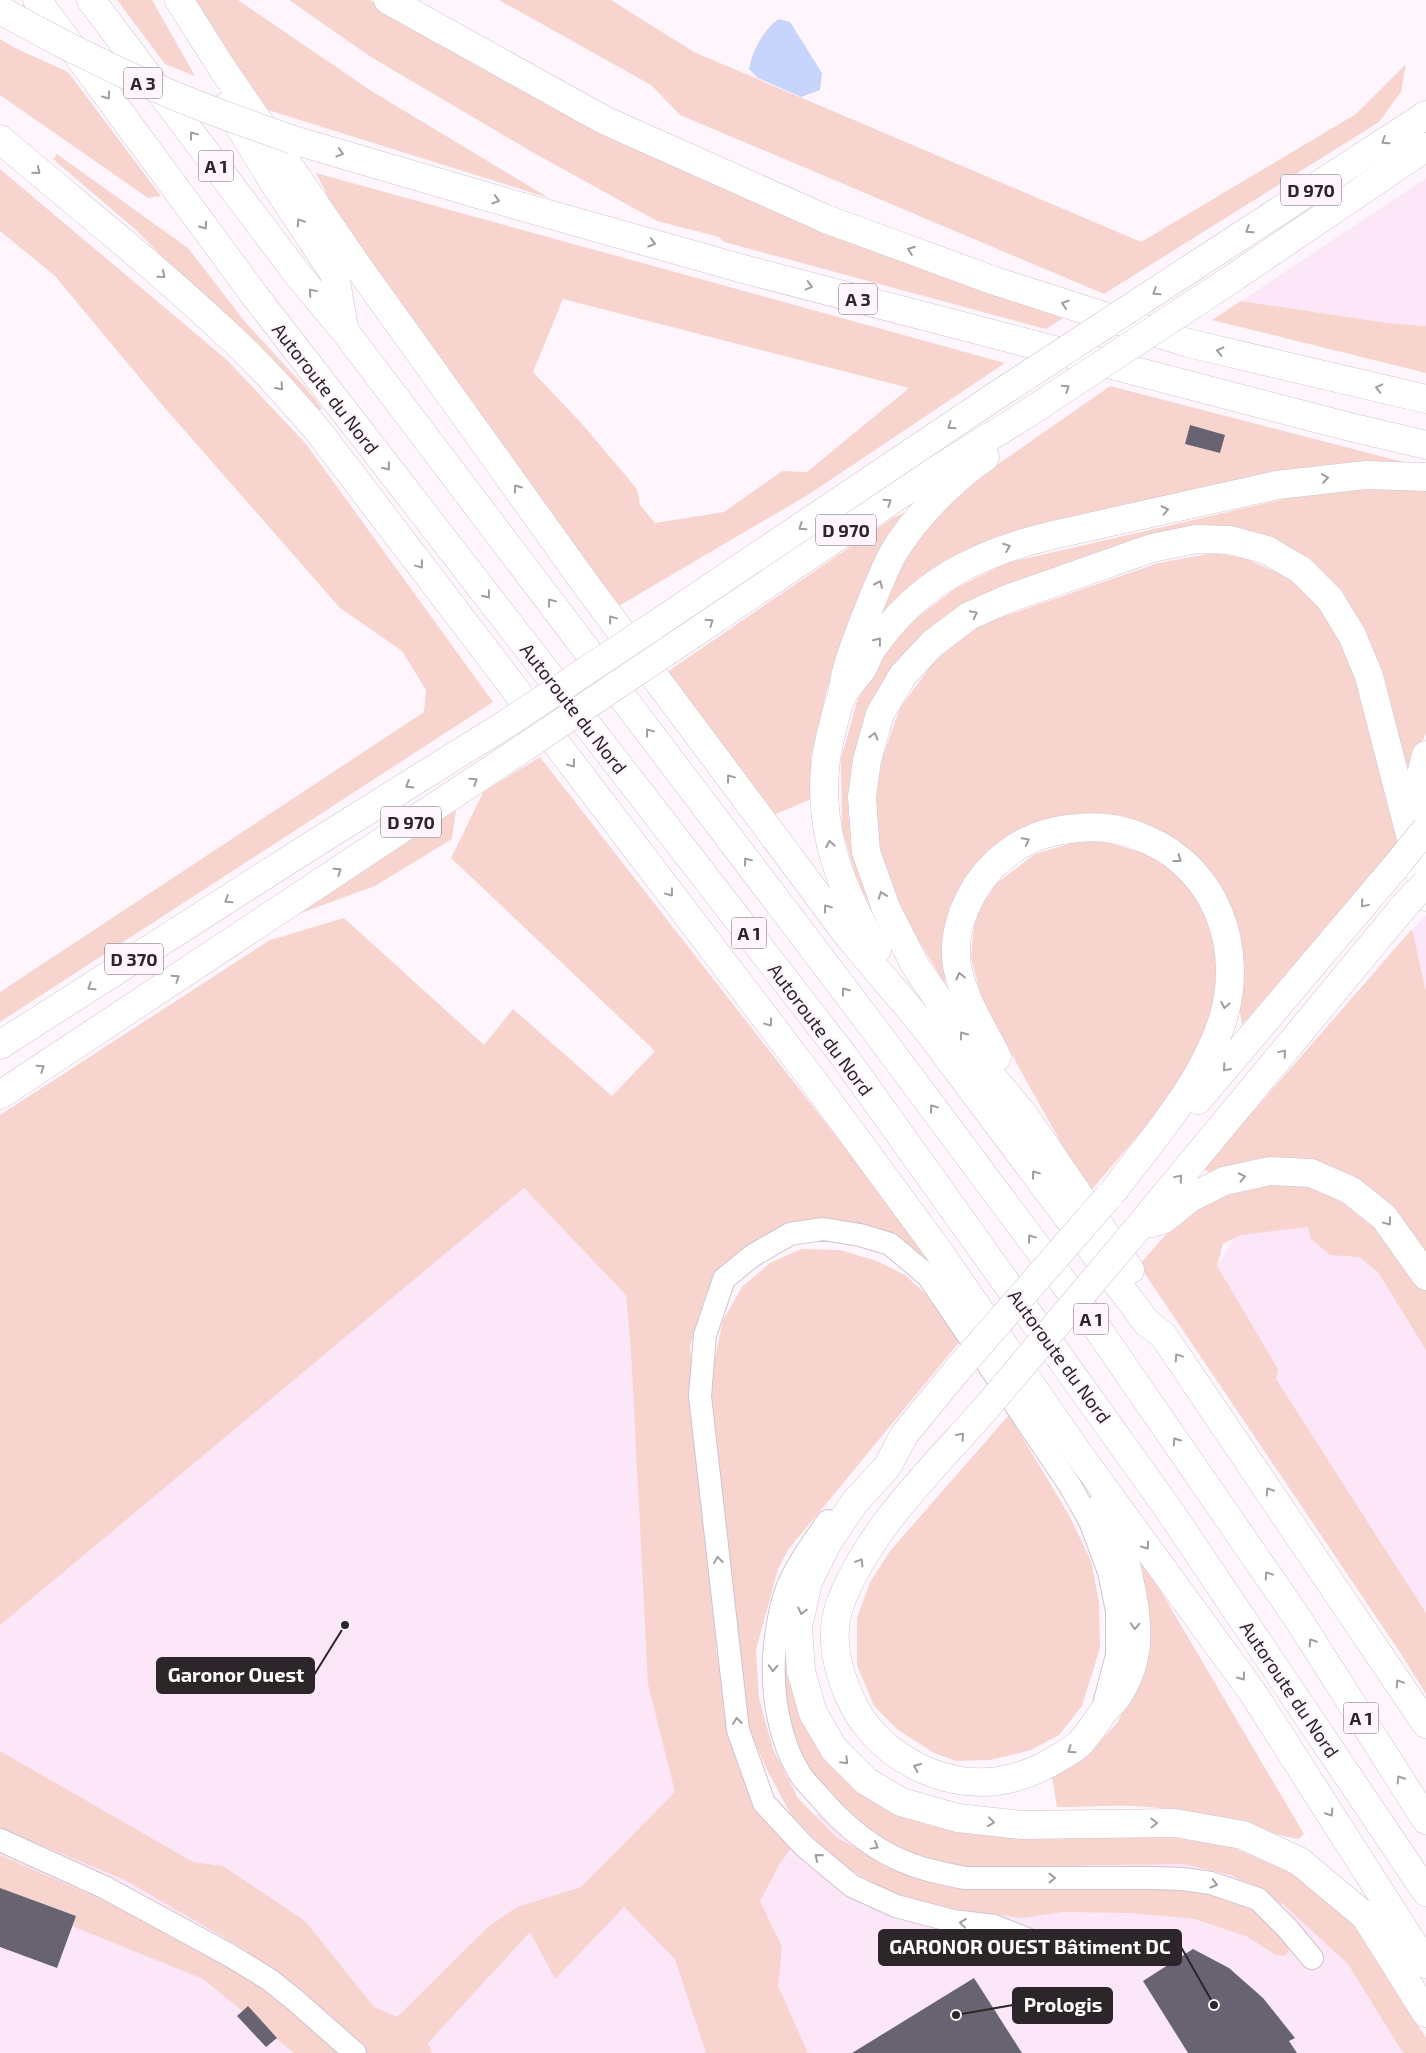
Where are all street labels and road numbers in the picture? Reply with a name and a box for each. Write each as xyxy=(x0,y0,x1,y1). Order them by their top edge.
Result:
road number: A 3 xyxy=(124,68,162,99)
road number: A 1 xyxy=(198,150,234,182)
road number: D 970 xyxy=(1281,174,1341,206)
road number: A 3 xyxy=(839,284,877,314)
street label: Autoroute du Nord xyxy=(268,318,384,458)
road number: D 970 xyxy=(816,514,876,546)
street label: Autoroute du Nord xyxy=(516,638,632,778)
road number: D 970 xyxy=(381,806,441,838)
road number: A 1 xyxy=(732,918,766,948)
road number: D 370 xyxy=(105,944,163,974)
street label: Autoroute du Nord xyxy=(764,958,878,1100)
street label: Autoroute du Nord xyxy=(1004,1285,1116,1427)
road number: A 1 xyxy=(1074,1304,1108,1335)
street label: Autoroute du Nord xyxy=(1236,1616,1344,1762)
road number: A 1 xyxy=(1344,1702,1378,1734)

